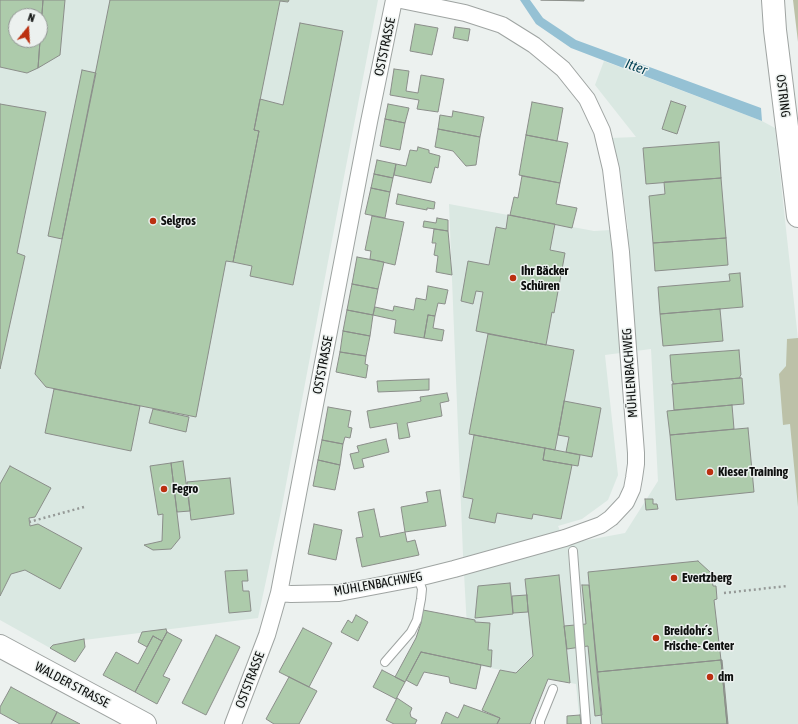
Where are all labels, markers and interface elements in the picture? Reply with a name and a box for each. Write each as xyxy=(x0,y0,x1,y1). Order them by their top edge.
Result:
north arrow xyxy=(8,8,48,48)
text: N xyxy=(26,11,36,24)
street label: OSTSTRASSE xyxy=(371,16,399,78)
water label: Itter xyxy=(623,55,649,79)
street label: OSTRING xyxy=(773,74,793,118)
place label: Selgros xyxy=(161,213,196,229)
marker: Selgros xyxy=(148,216,158,226)
place label: Ihr Bäcker Schüren xyxy=(521,263,568,294)
marker: Ihr Bäcker Schüren xyxy=(508,273,518,283)
street label: MÜHLENBACHWEG xyxy=(619,328,641,418)
street label: OSTSTRASSE xyxy=(310,334,336,396)
place label: Kieser Training xyxy=(718,464,788,480)
marker: Kieser Training xyxy=(705,467,715,477)
place label: Fegro xyxy=(172,481,198,497)
marker: Fegro xyxy=(159,484,169,494)
street label: MÜHLENBACHWEG xyxy=(332,569,424,599)
place label: Evertzberg xyxy=(682,570,732,586)
marker: Evertzberg xyxy=(669,573,679,583)
place label: Breidohr´s Frische- Center xyxy=(664,623,734,654)
marker: Breidohr´s Frische- Center xyxy=(651,633,661,643)
street label: OSTSTRASSE xyxy=(232,650,268,710)
street label: WALDER STRASSE xyxy=(32,659,112,711)
place label: dm xyxy=(718,669,734,685)
marker: dm xyxy=(705,672,715,682)

